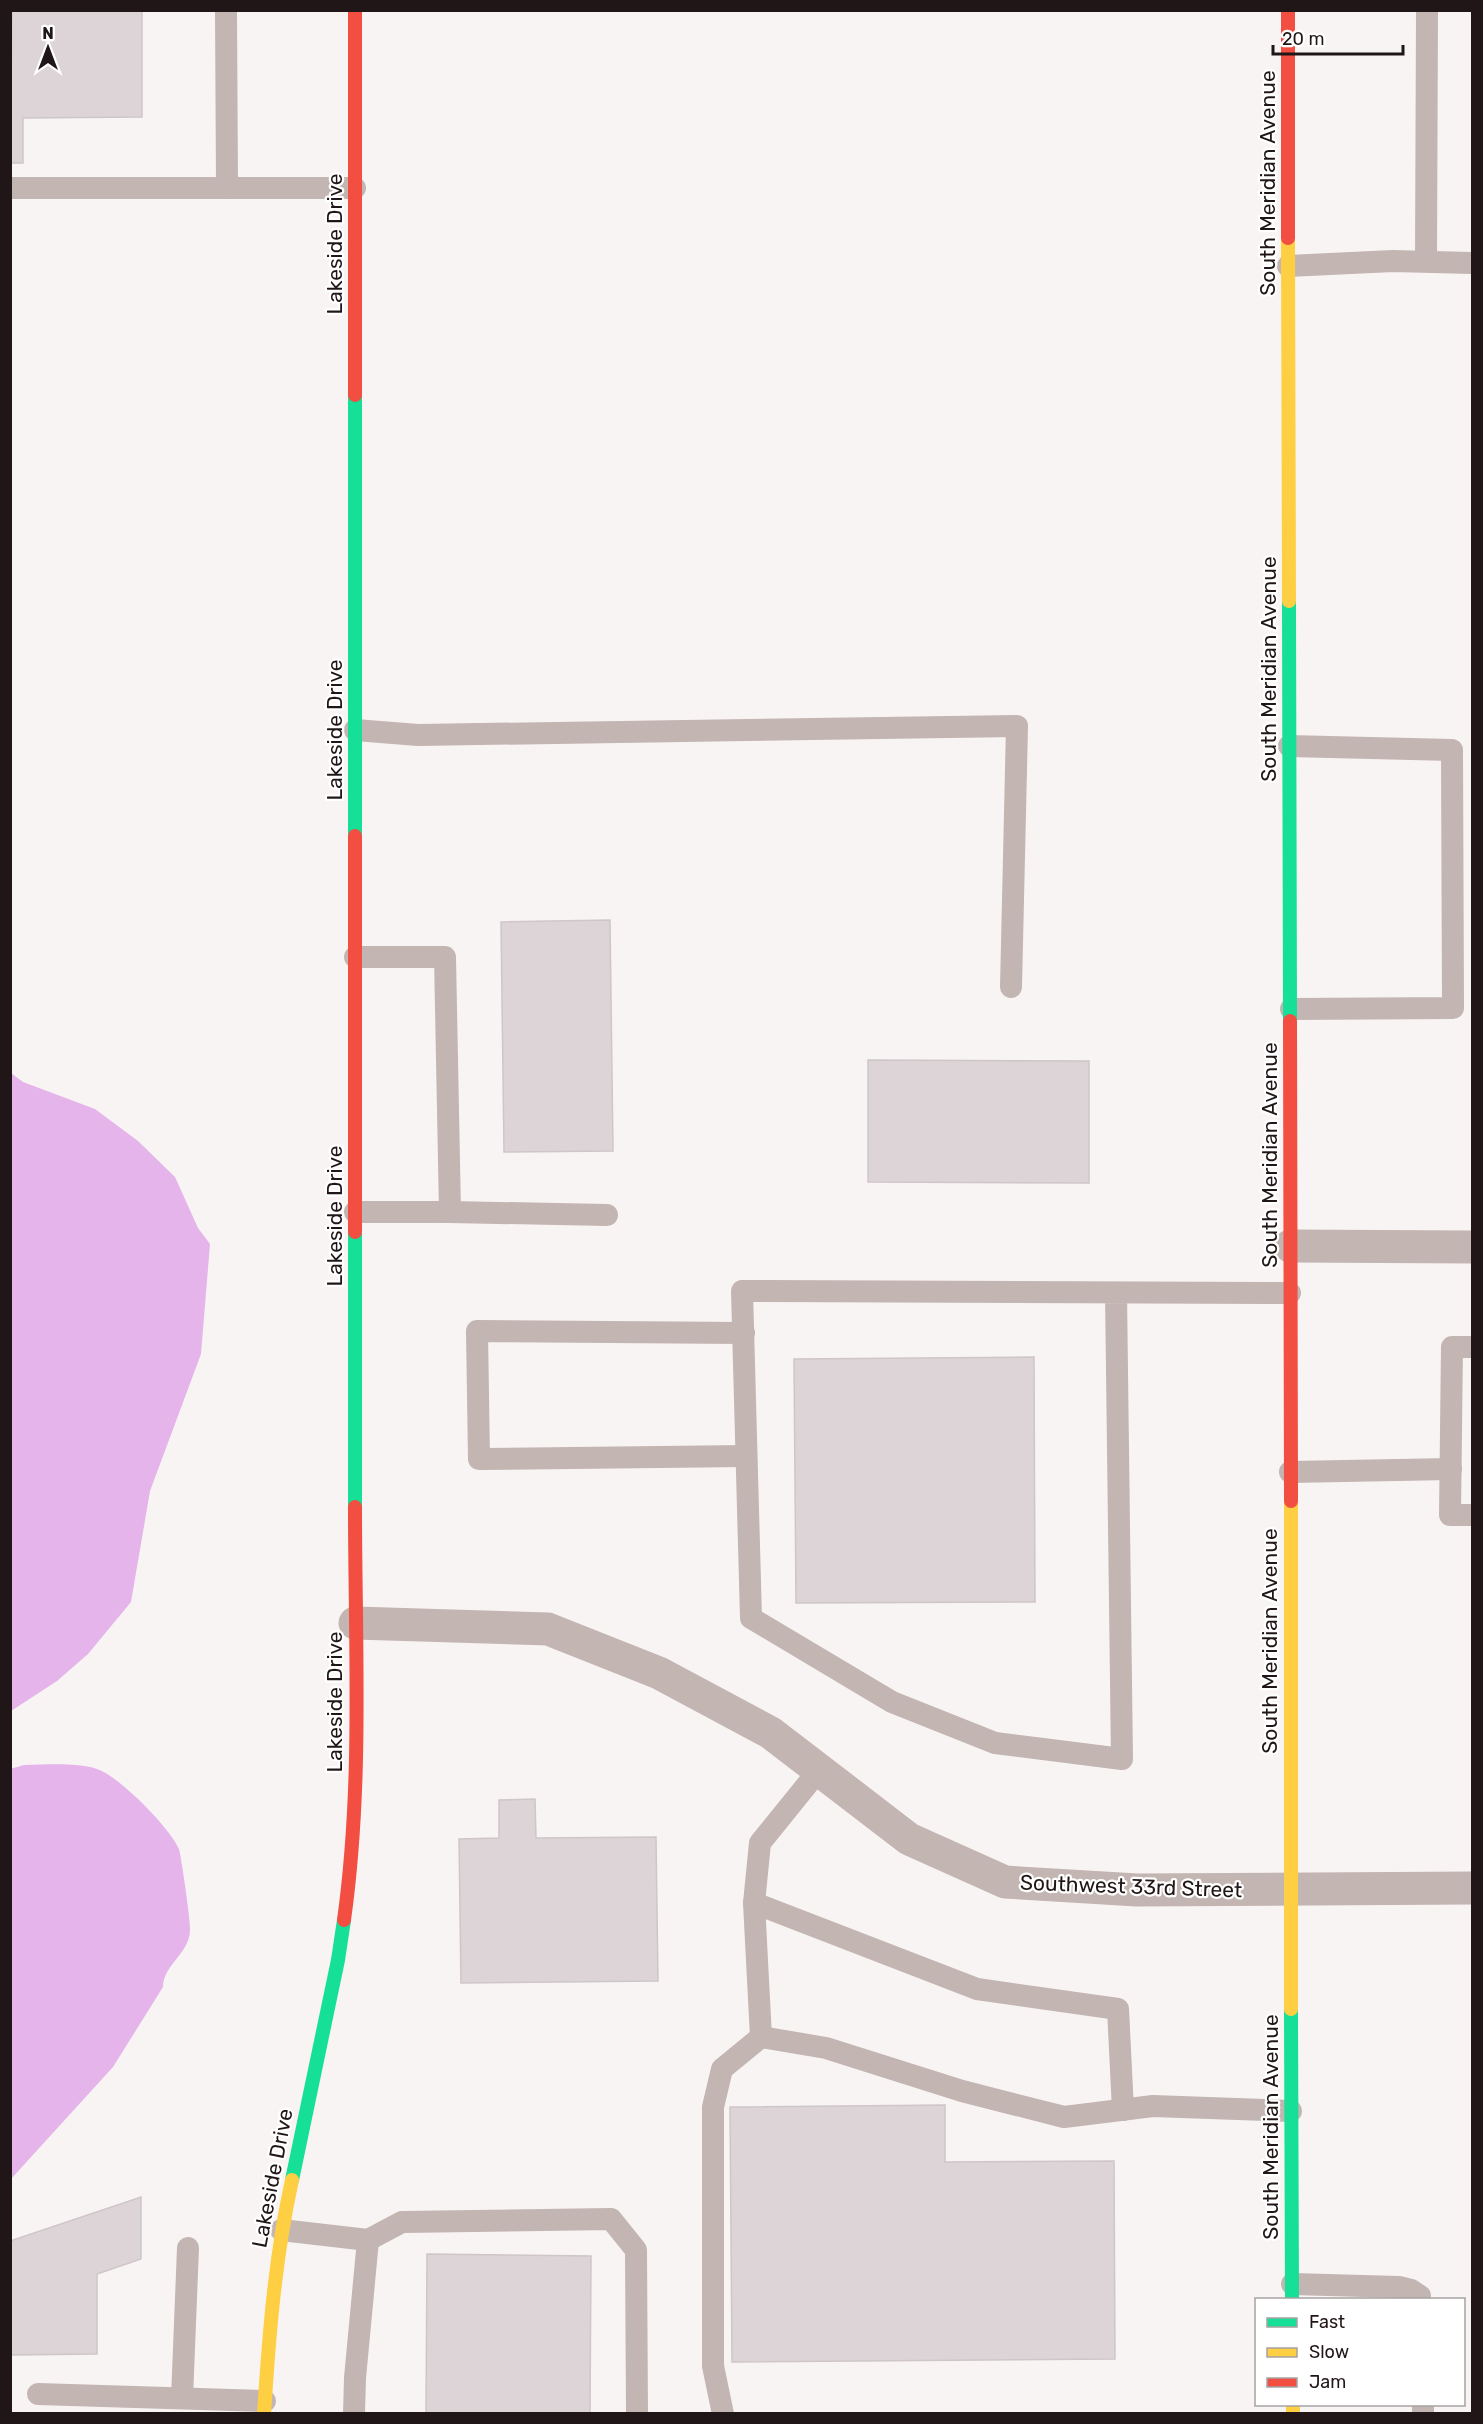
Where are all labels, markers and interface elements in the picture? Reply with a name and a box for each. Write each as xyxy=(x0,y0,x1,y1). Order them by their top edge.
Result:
north arrow xyxy=(18,18,78,78)
scale bar xyxy=(1273,18,1404,56)
text: N xyxy=(42,24,54,43)
text: 20 m xyxy=(1282,28,1324,50)
street label: South Meridian Avenue xyxy=(1255,70,1280,296)
street label: Lakeside Drive xyxy=(322,173,347,315)
street label: South Meridian Avenue xyxy=(1256,556,1281,782)
street label: Lakeside Drive xyxy=(322,659,347,801)
street label: South Meridian Avenue xyxy=(1257,1042,1282,1268)
street label: Lakeside Drive xyxy=(322,1145,347,1287)
street label: South Meridian Avenue xyxy=(1257,1528,1282,1754)
street label: Lakeside Drive xyxy=(322,1631,347,1773)
street label: Southwest 33rd Street xyxy=(1019,1870,1243,1902)
street label: South Meridian Avenue xyxy=(1258,2014,1283,2240)
street label: Lakeside Drive xyxy=(246,2106,298,2250)
legend xyxy=(1255,2298,1465,2406)
text: Fast xyxy=(1309,2311,1345,2333)
text: Slow xyxy=(1309,2341,1349,2363)
text: Jam xyxy=(1309,2371,1346,2393)

